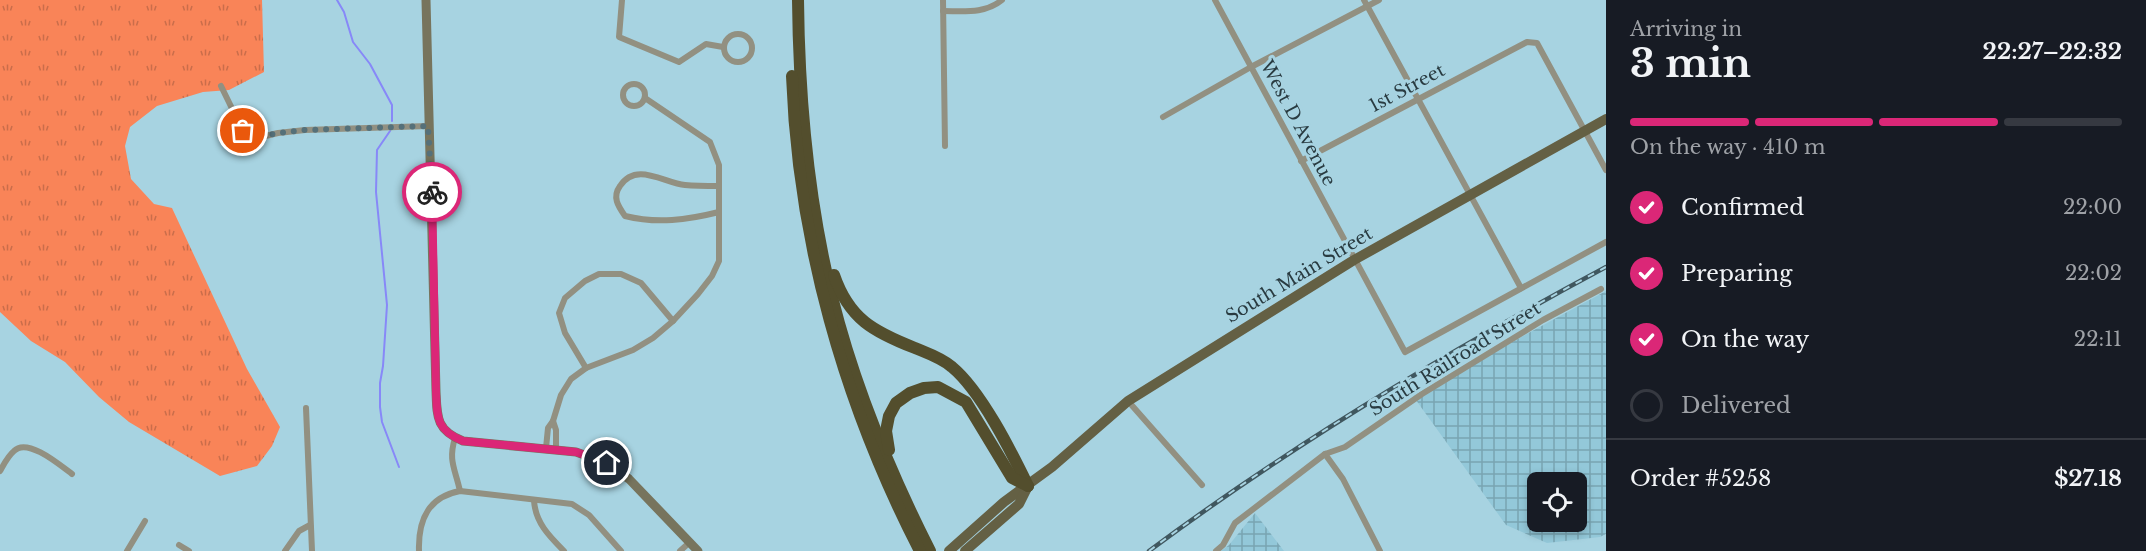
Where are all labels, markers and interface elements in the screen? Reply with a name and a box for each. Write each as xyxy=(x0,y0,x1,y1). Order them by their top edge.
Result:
text: Arriving in xyxy=(1630,17,1742,41)
text: 22:27–22:32 xyxy=(1983,38,2122,65)
text: 3 min xyxy=(1630,39,1751,88)
street label: West D Avenue xyxy=(1255,56,1340,190)
street label: 1st Street xyxy=(1365,59,1449,117)
pin xyxy=(217,105,268,156)
icon: bag xyxy=(226,114,259,147)
text: On the way · 410 m xyxy=(1630,135,1825,159)
courier xyxy=(402,162,462,222)
icon: bike xyxy=(416,176,449,209)
icon: check xyxy=(1630,191,1663,224)
text: Confirmed xyxy=(1681,194,1804,221)
text: 22:00 xyxy=(2063,195,2122,219)
street label: South Main Street xyxy=(1222,222,1377,327)
icon: check xyxy=(1630,257,1663,290)
text: Preparing xyxy=(1681,260,1792,287)
text: 22:02 xyxy=(2065,261,2122,285)
street label: South Railroad Street xyxy=(1365,297,1545,421)
icon: check xyxy=(1630,323,1663,356)
text: On the way xyxy=(1681,326,1809,353)
text: 22:11 xyxy=(2074,327,2122,351)
text: Delivered xyxy=(1681,392,1791,419)
pin xyxy=(581,437,632,488)
icon: home xyxy=(590,446,623,479)
text: Order #5258 xyxy=(1630,465,1771,492)
text: $27.18 xyxy=(2054,465,2122,492)
map controls xyxy=(1527,472,1587,532)
button: locate xyxy=(1527,472,1587,532)

